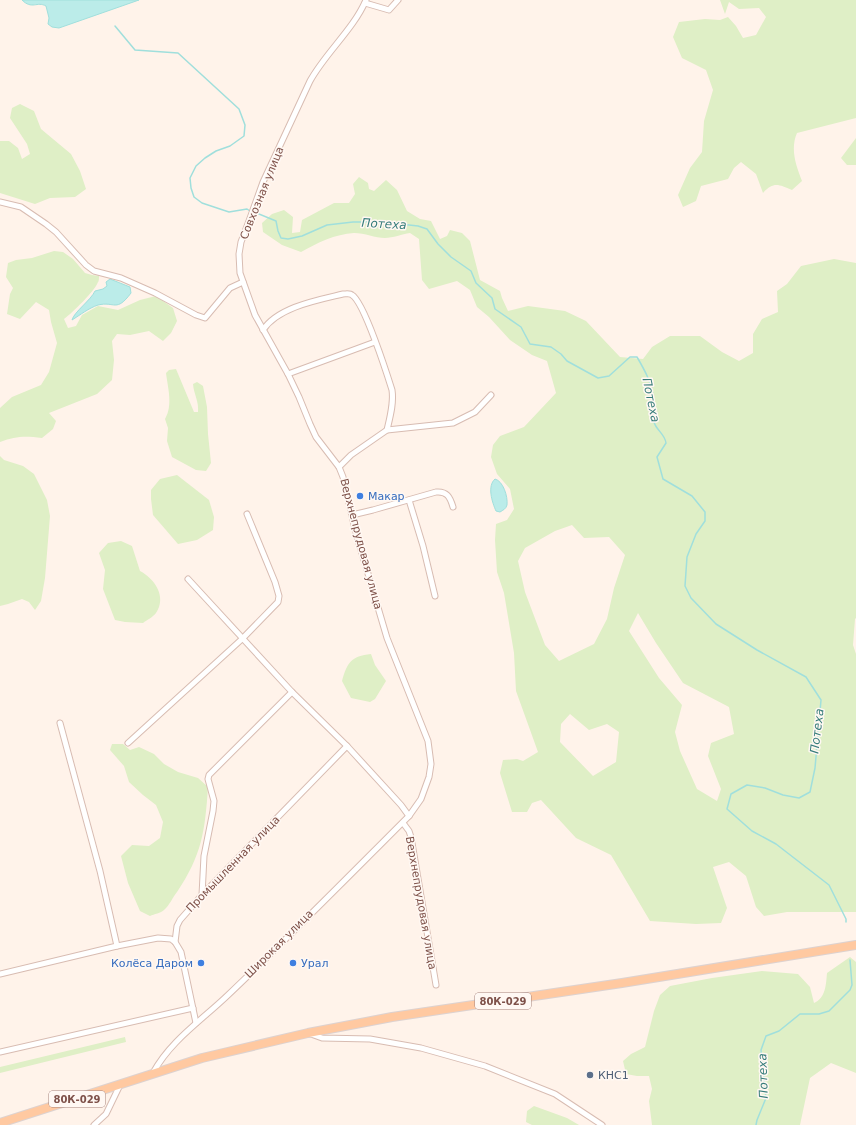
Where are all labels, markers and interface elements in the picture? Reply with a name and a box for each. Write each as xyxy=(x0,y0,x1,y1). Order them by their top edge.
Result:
street label: Совхозная улица xyxy=(237,145,287,241)
water label: Потеха xyxy=(361,216,407,232)
water label: Потеха xyxy=(639,376,663,424)
street label: Верхнепрудовая улица xyxy=(337,477,385,611)
place label: Макар xyxy=(368,490,405,503)
marker: Макар xyxy=(355,491,365,501)
water label: Потеха xyxy=(807,708,827,754)
street label: Промышленная улица xyxy=(184,813,282,915)
street label: Верхнепрудовая улица xyxy=(403,835,439,971)
street label: Широкая улица xyxy=(242,907,316,981)
place label: Колёса Даром xyxy=(111,957,193,970)
place label: Урал xyxy=(301,957,328,970)
marker: Колёса Даром xyxy=(196,958,206,968)
marker: Урал xyxy=(288,958,298,968)
road number: 80К-029 xyxy=(475,993,531,1009)
water label: Потеха xyxy=(755,1053,771,1099)
place label: КНС1 xyxy=(598,1069,629,1082)
marker: КНС1 xyxy=(585,1070,595,1080)
road number: 80К-029 xyxy=(49,1091,105,1107)

